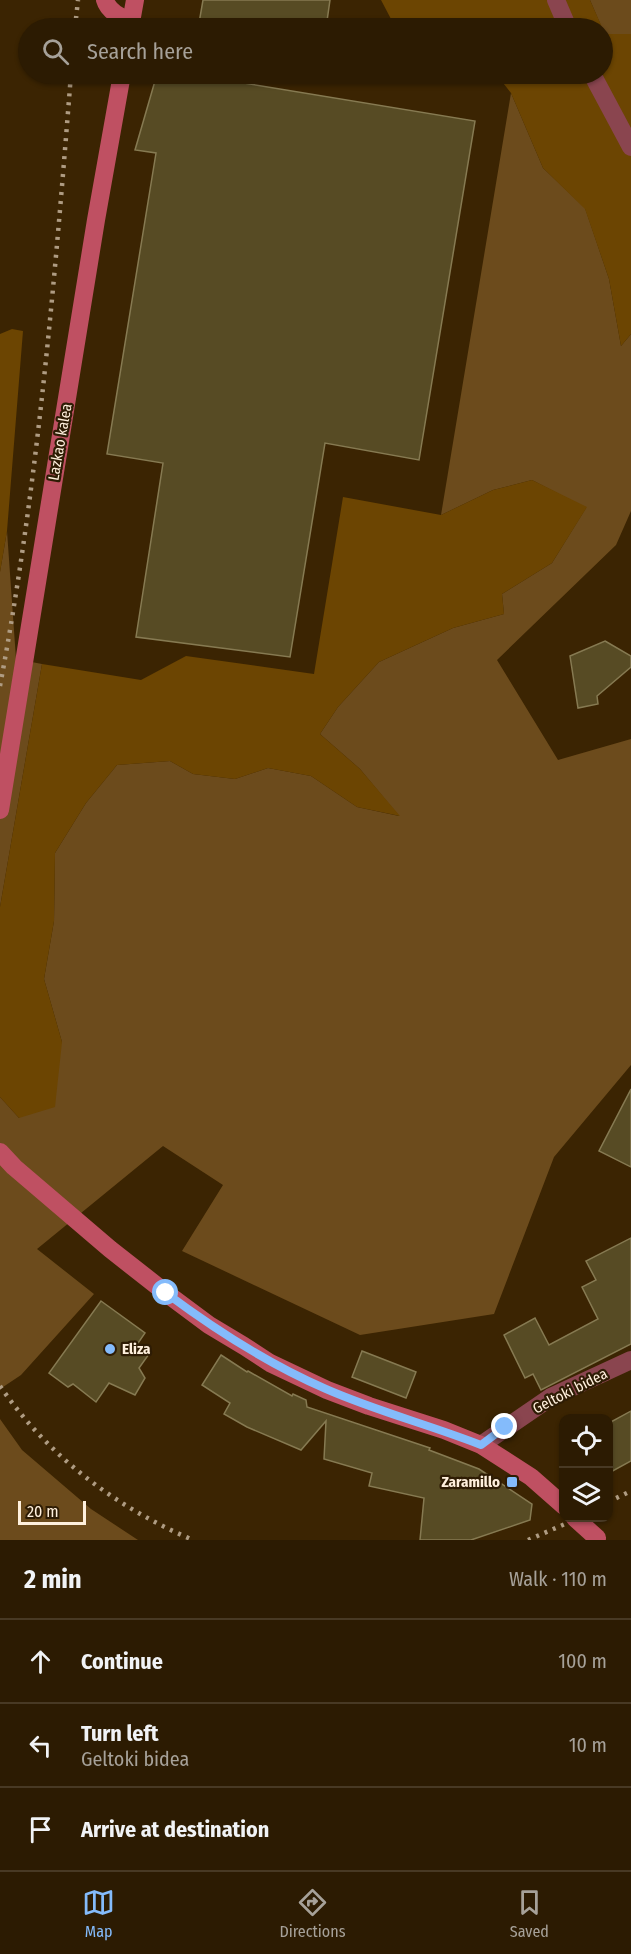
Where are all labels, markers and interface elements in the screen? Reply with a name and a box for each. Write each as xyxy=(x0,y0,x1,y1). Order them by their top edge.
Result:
search box xyxy=(18,18,613,84)
icon: search xyxy=(39,35,72,68)
text: Search here xyxy=(87,38,193,65)
street label: Lazkao kalea xyxy=(44,402,76,482)
route start xyxy=(152,1279,178,1305)
place label: Eliza xyxy=(122,1340,151,1358)
marker: Eliza xyxy=(103,1342,117,1356)
street label: Geltoki bidea xyxy=(530,1365,610,1417)
route end xyxy=(491,1413,517,1439)
map controls xyxy=(559,1414,613,1522)
button: locate xyxy=(559,1414,613,1468)
button: layers xyxy=(559,1468,613,1522)
place label: Zaramillo xyxy=(441,1473,500,1491)
marker: Zaramillo xyxy=(505,1475,519,1489)
scale bar xyxy=(18,1498,86,1526)
text: 20 m xyxy=(27,1502,58,1521)
text: 2 min xyxy=(24,1564,82,1595)
text: Walk · 110 m xyxy=(509,1567,607,1591)
icon: ahead xyxy=(24,1645,57,1678)
text: Continue xyxy=(81,1648,163,1675)
text: 100 m xyxy=(558,1649,607,1673)
text: Turn left xyxy=(81,1720,159,1747)
icon: left xyxy=(24,1729,57,1762)
text: 10 m xyxy=(569,1733,607,1757)
text: Geltoki bidea xyxy=(81,1747,189,1771)
icon: arrive xyxy=(24,1813,57,1846)
text: Arrive at destination xyxy=(81,1816,269,1843)
tab: Map xyxy=(82,1886,115,1941)
tab: Directions xyxy=(279,1886,346,1941)
tab: Saved xyxy=(510,1886,549,1941)

